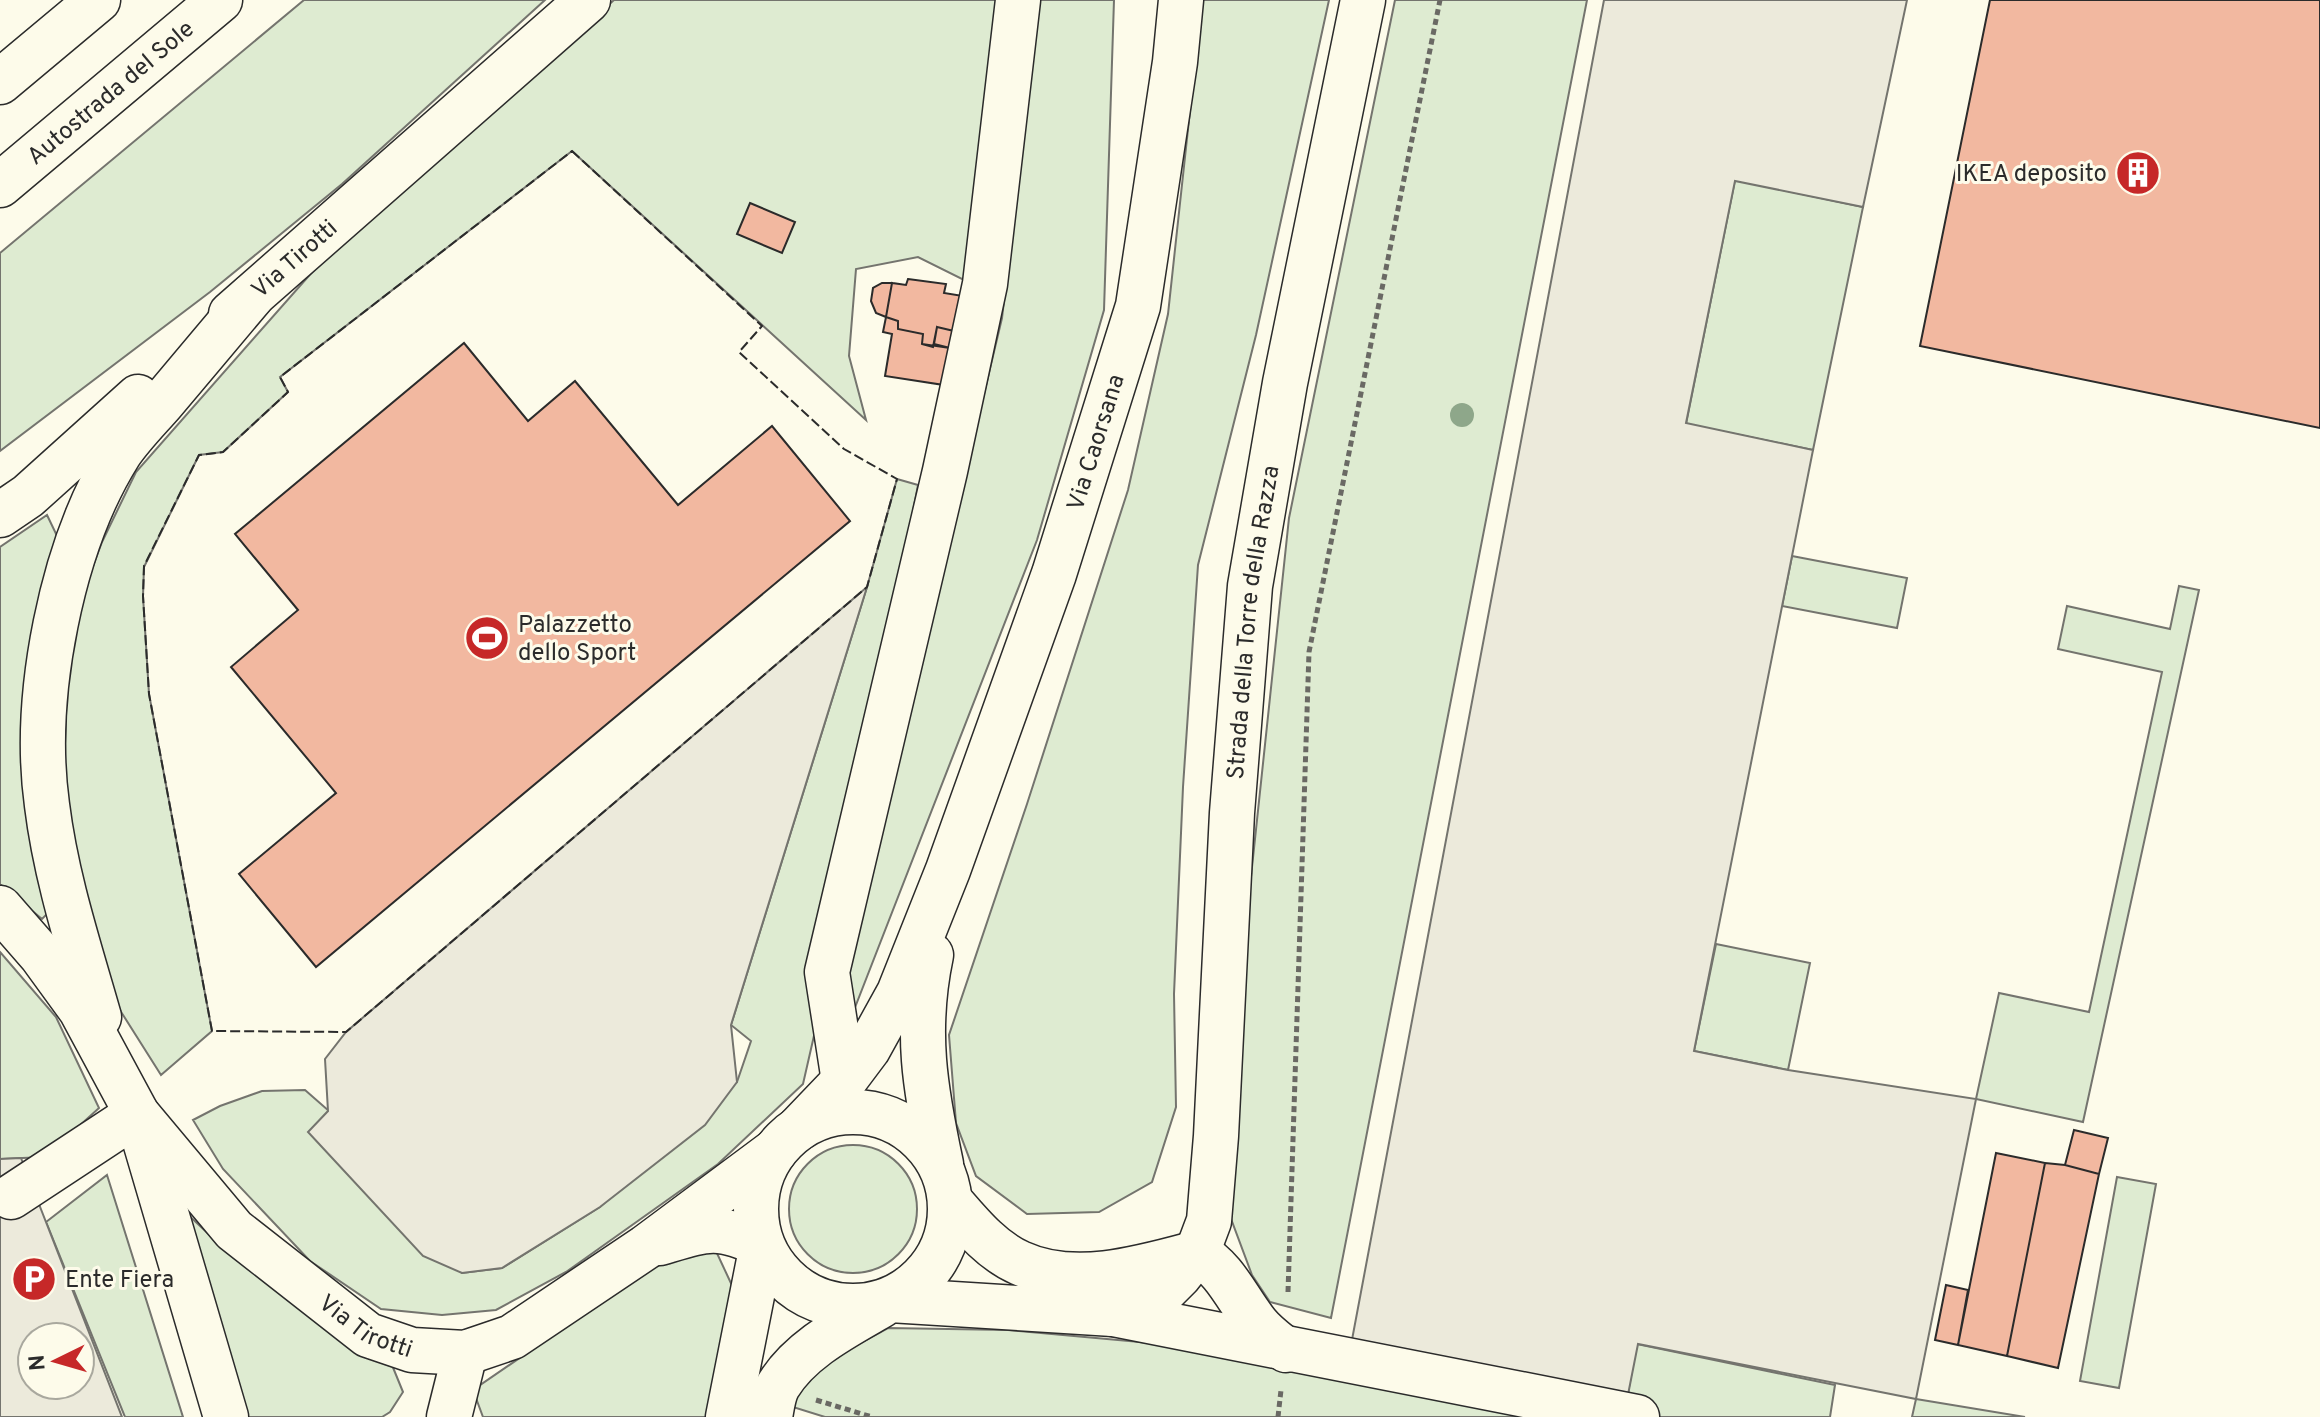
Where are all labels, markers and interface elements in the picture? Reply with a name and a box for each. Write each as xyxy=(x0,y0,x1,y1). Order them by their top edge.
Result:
street label: Autostrada del Sole xyxy=(22,15,201,173)
building icon: IKEA deposito xyxy=(2114,149,2162,197)
place label: IKEA deposito xyxy=(1956,160,2107,190)
street label: Via Tirotti xyxy=(246,214,345,306)
street label: Via Caorsana xyxy=(1062,371,1133,515)
street label: Strada della Torre della Razza xyxy=(1222,463,1288,781)
place label: Palazzetto dello Sport xyxy=(518,611,636,669)
sports icon: Palazzetto dello Sport xyxy=(463,614,511,662)
parking icon: Ente Fiera xyxy=(10,1255,58,1303)
place label: Ente Fiera xyxy=(65,1266,174,1296)
street label: Via Tirotti xyxy=(312,1289,416,1366)
north arrow xyxy=(16,1321,96,1401)
text: N xyxy=(24,1353,53,1372)

